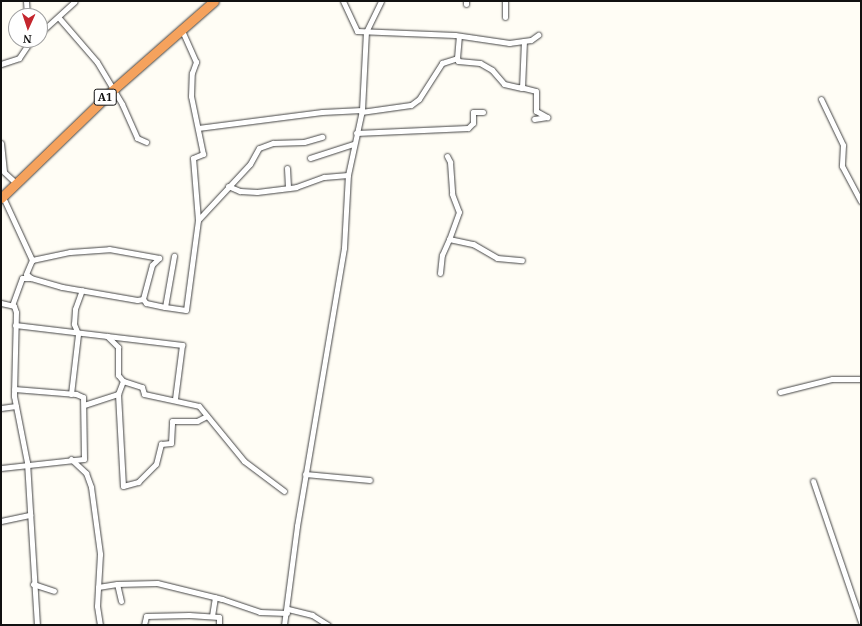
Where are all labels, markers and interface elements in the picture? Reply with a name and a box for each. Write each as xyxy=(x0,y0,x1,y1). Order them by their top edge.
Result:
north arrow xyxy=(8,8,48,48)
text: N xyxy=(23,32,32,47)
road number: A1 xyxy=(93,88,117,106)

